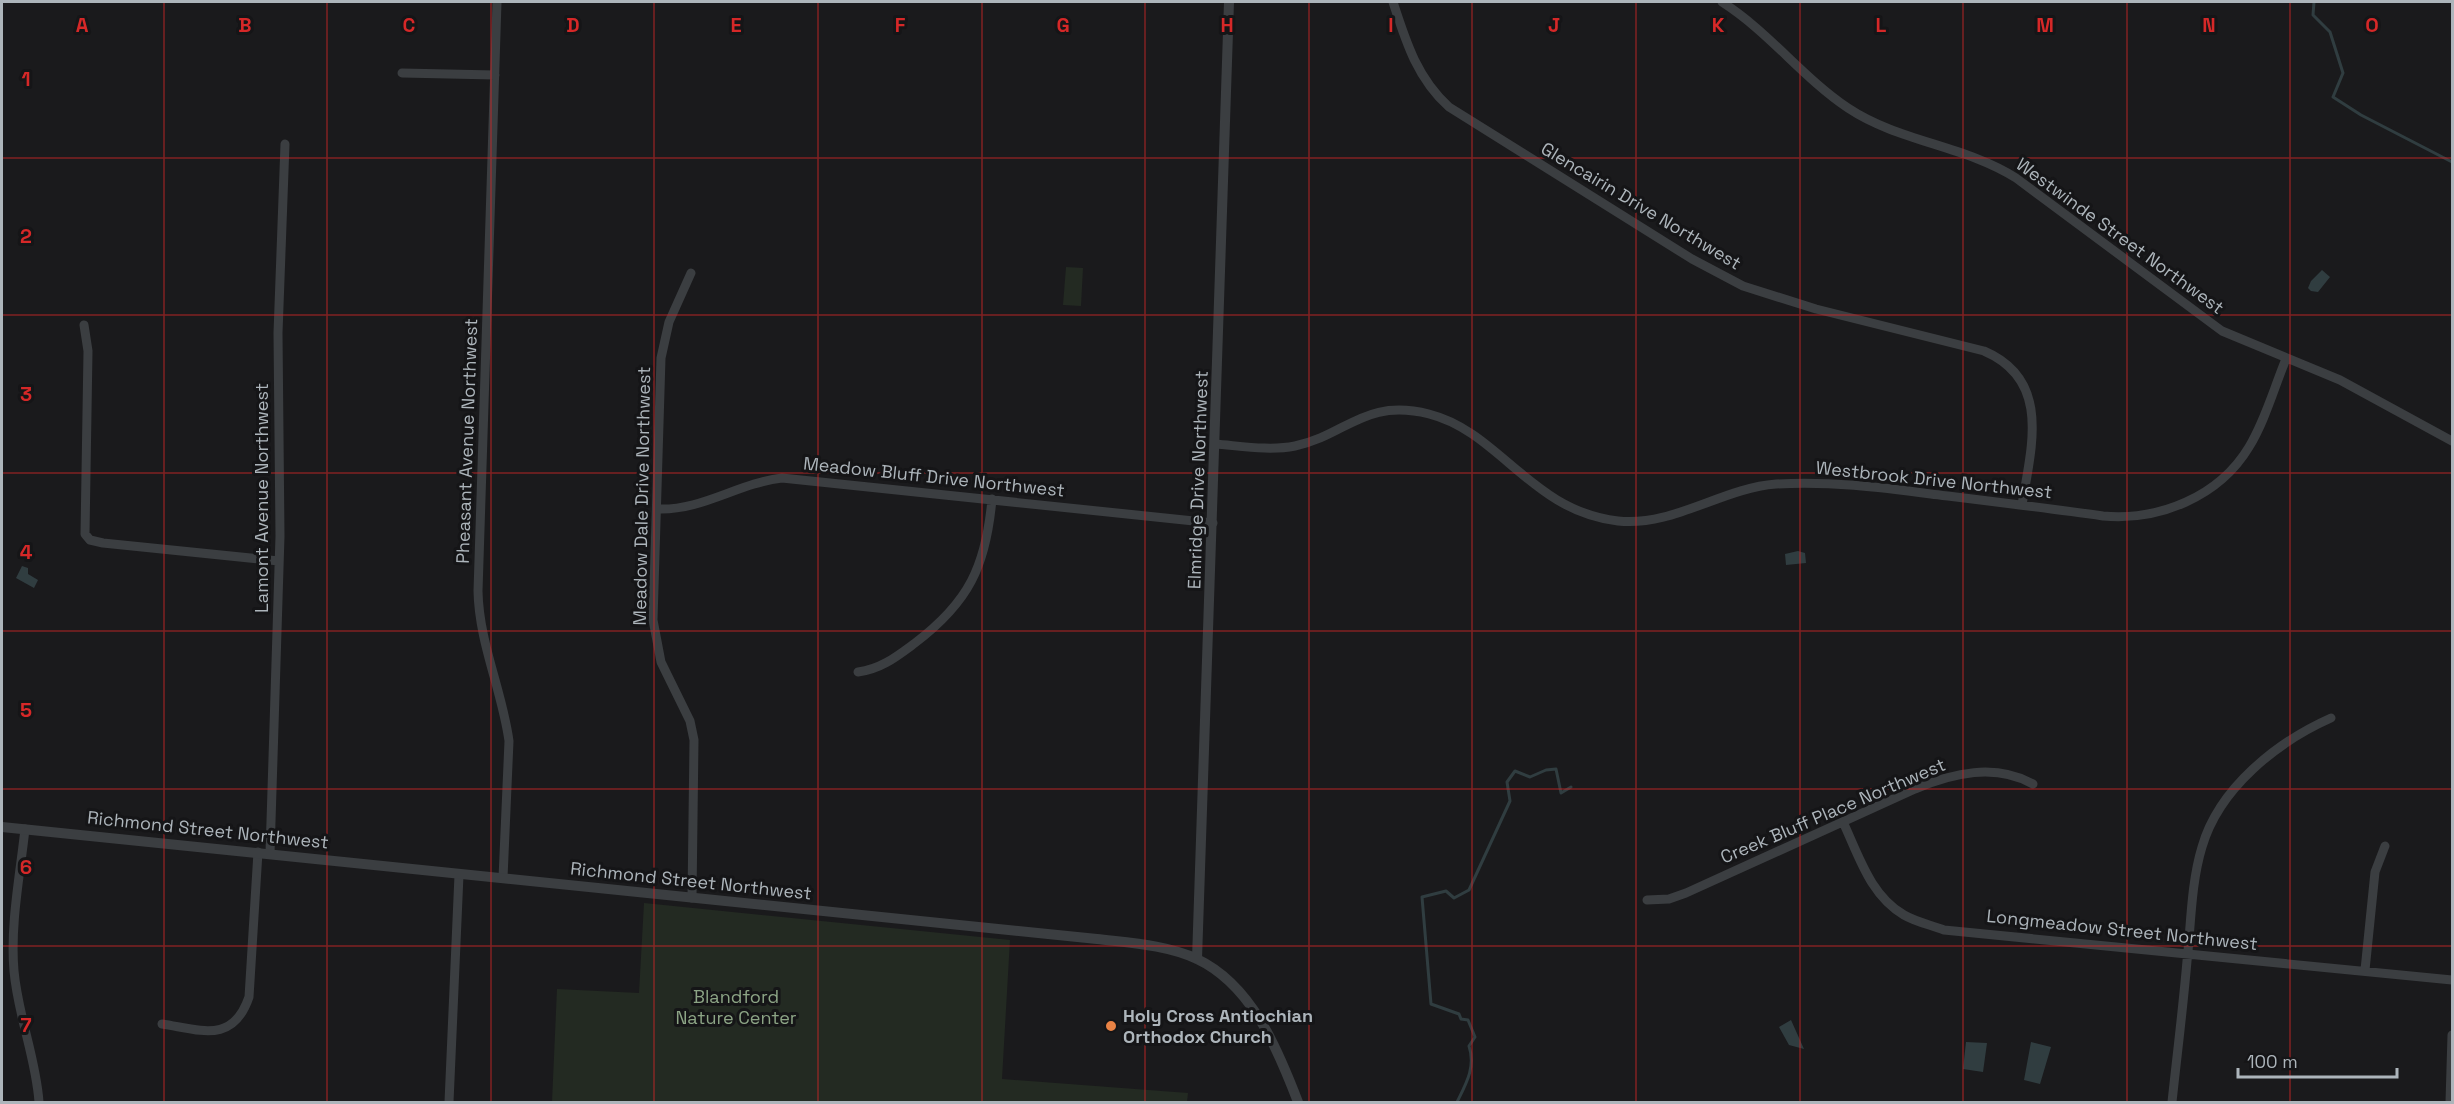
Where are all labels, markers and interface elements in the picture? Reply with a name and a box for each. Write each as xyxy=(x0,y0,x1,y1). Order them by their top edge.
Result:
text: A xyxy=(76,12,89,38)
text: B xyxy=(238,12,252,38)
text: C xyxy=(403,12,416,38)
text: D xyxy=(566,12,580,38)
text: E xyxy=(730,12,742,38)
text: F xyxy=(895,12,906,38)
text: G xyxy=(1056,12,1070,38)
text: H xyxy=(1220,12,1234,38)
text: I xyxy=(1388,12,1394,38)
text: J xyxy=(1548,12,1560,38)
text: K xyxy=(1712,12,1725,38)
text: L xyxy=(1876,12,1887,38)
text: M xyxy=(2036,12,2054,38)
text: N xyxy=(2202,12,2216,38)
text: O xyxy=(2365,12,2379,38)
text: 1 xyxy=(21,66,31,92)
street label: Glencairin Drive Northwest xyxy=(1537,137,1746,275)
street label: Westwinde Street Northwest xyxy=(2012,152,2229,319)
text: 2 xyxy=(20,223,32,249)
street label: Pheasant Avenue Northwest xyxy=(451,318,482,564)
street label: Meadow Dale Drive Northwest xyxy=(628,366,655,626)
street label: Elmridge Drive Northwest xyxy=(1182,370,1213,590)
text: 3 xyxy=(20,381,32,407)
street label: Lamont Avenue Northwest xyxy=(250,383,273,613)
street label: Meadow Bluff Drive Northwest xyxy=(802,451,1066,502)
street label: Westbrook Drive Northwest xyxy=(1815,456,2053,503)
text: 4 xyxy=(20,539,33,565)
text: 5 xyxy=(20,697,32,723)
street label: Creek Bluff Place Northwest xyxy=(1717,753,1949,868)
street label: Richmond Street Northwest xyxy=(86,805,330,854)
text: 6 xyxy=(20,854,32,880)
street label: Richmond Street Northwest xyxy=(569,856,813,905)
street label: Longmeadow Street Northwest xyxy=(1985,904,2259,955)
park label: Blandford Nature Center xyxy=(675,985,797,1029)
place label: Holy Cross Antiochian Orthodox Church xyxy=(1123,1004,1313,1048)
text: 7 xyxy=(20,1012,32,1038)
marker: Holy Cross Antiochian Orthodox Church xyxy=(1104,1019,1118,1033)
scale bar xyxy=(2238,1041,2397,1079)
text: 100 m xyxy=(2247,1050,2298,1073)

